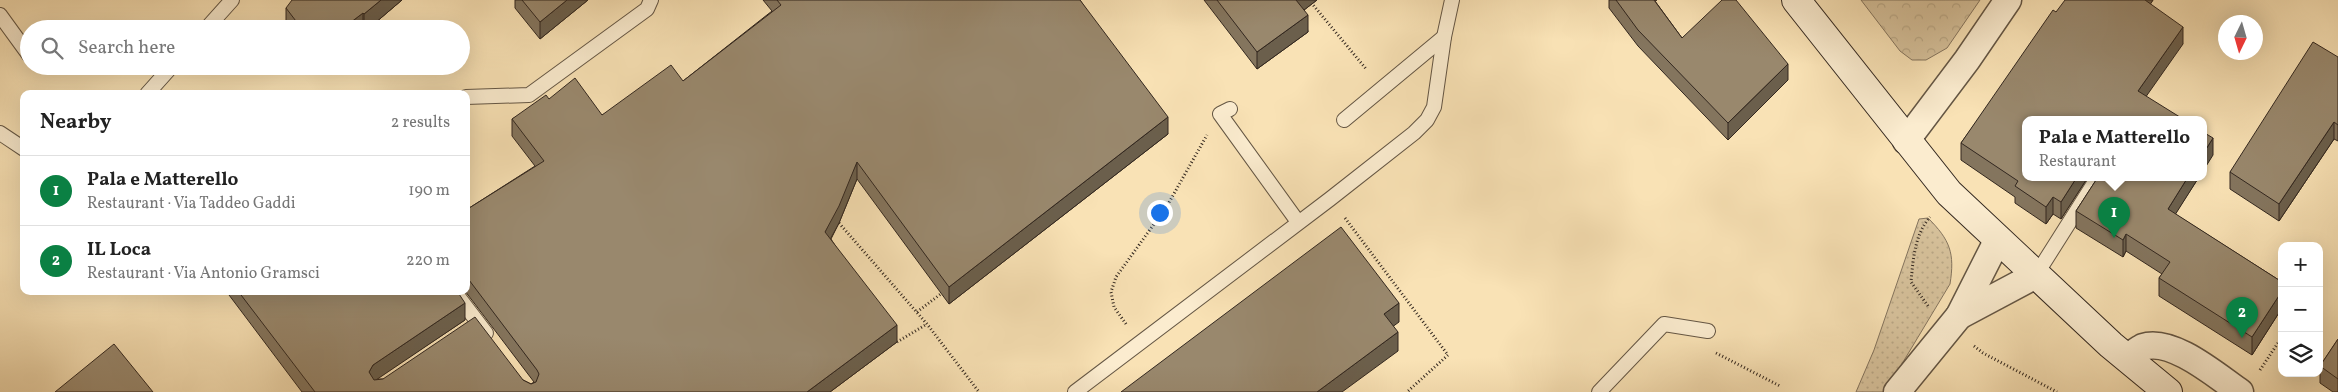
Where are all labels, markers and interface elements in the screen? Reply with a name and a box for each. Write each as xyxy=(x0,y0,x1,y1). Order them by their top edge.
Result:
north arrow xyxy=(2218,15,2263,60)
search box xyxy=(20,20,470,75)
icon: search xyxy=(38,34,66,62)
text: Search here xyxy=(78,35,175,61)
text: Nearby xyxy=(40,108,111,137)
text: 2 results xyxy=(391,112,450,134)
popup xyxy=(2022,116,2207,181)
text: Pala e Matterello xyxy=(2039,125,2190,151)
text: Restaurant xyxy=(2039,151,2116,173)
text: Pala e Matterello xyxy=(87,167,239,193)
text: 1 xyxy=(53,180,59,202)
text: 190 m xyxy=(408,180,450,202)
text: Restaurant · Via Taddeo Gaddi xyxy=(87,193,295,215)
pin: 1 xyxy=(2098,197,2130,238)
your location xyxy=(1147,200,1173,226)
text: IL Loca xyxy=(87,237,151,263)
map controls xyxy=(2278,242,2323,377)
button: + xyxy=(2278,242,2323,287)
text: 2 xyxy=(52,250,60,272)
text: 220 m xyxy=(406,250,450,272)
text: Restaurant · Via Antonio Gramsci xyxy=(87,263,320,285)
button: − xyxy=(2278,287,2323,332)
pin: 2 xyxy=(2226,297,2258,338)
button: layers xyxy=(2278,332,2323,377)

